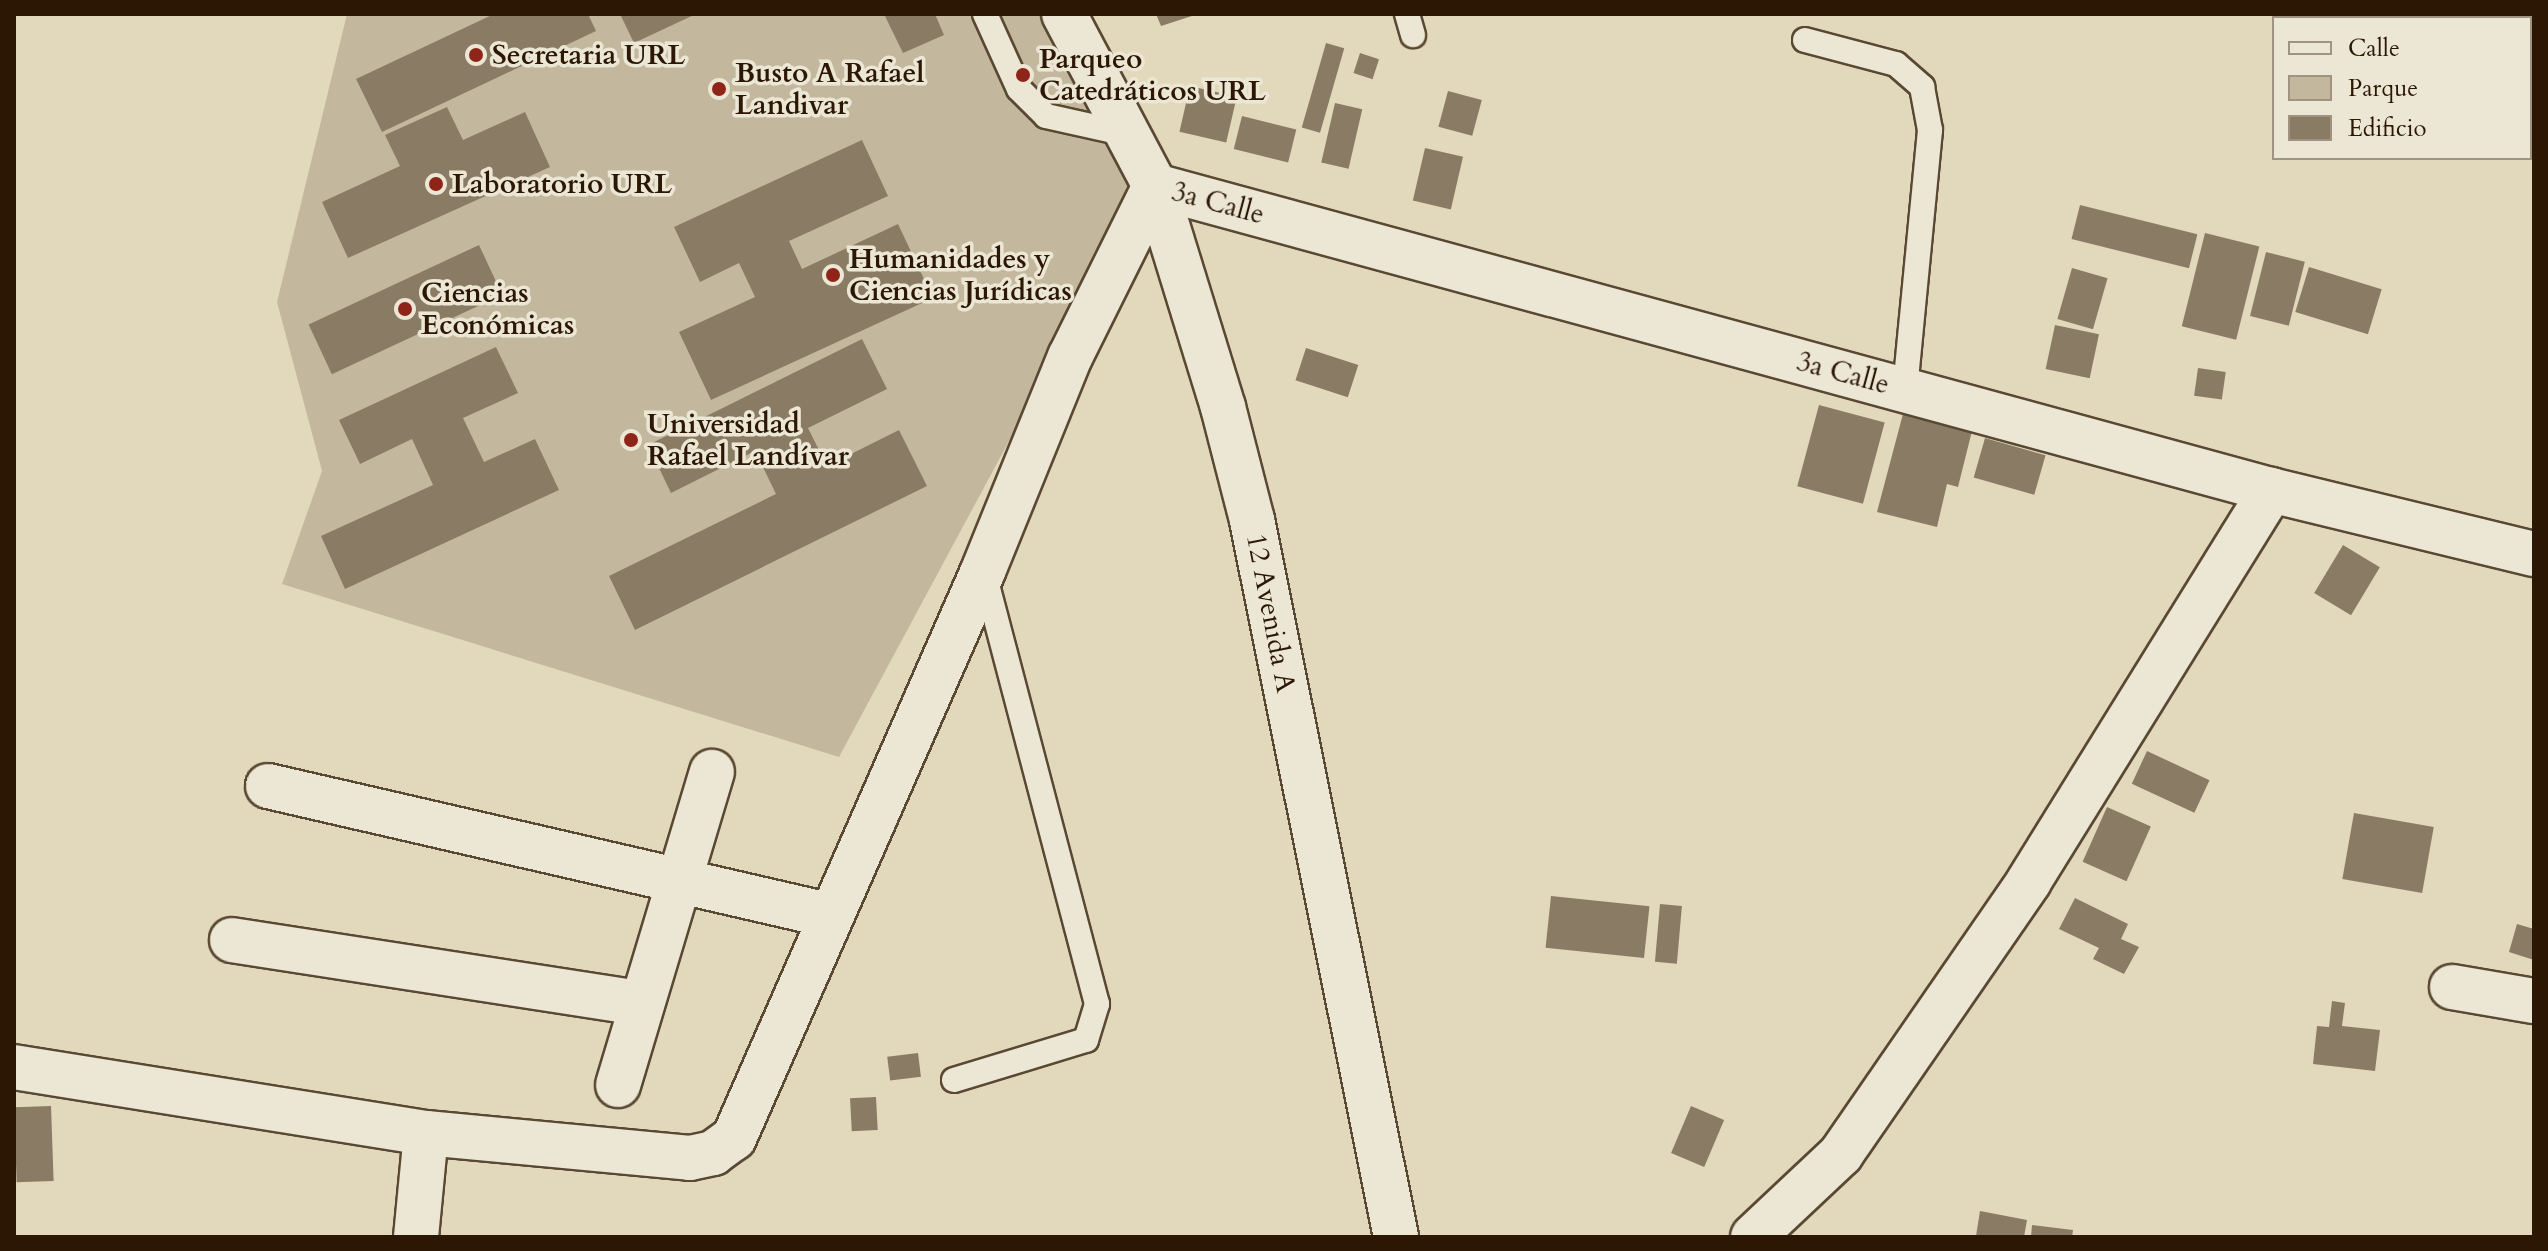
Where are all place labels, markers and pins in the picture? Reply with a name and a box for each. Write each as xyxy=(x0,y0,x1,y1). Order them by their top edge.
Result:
place label: Secretaria URL xyxy=(492,38,685,72)
place label: Parqueo Catedráticos URL xyxy=(1039,42,1266,108)
marker: Secretaria URL xyxy=(467,46,485,64)
place label: Busto A Rafael Landivar xyxy=(735,56,924,122)
marker: Parqueo Catedráticos URL xyxy=(1014,66,1032,84)
marker: Busto A Rafael Landivar xyxy=(710,80,728,98)
place label: Laboratorio URL xyxy=(452,167,672,201)
marker: Laboratorio URL xyxy=(427,175,445,193)
place label: Humanidades y Ciencias Jurídicas xyxy=(849,242,1072,308)
marker: Humanidades y Ciencias Jurídicas xyxy=(824,266,842,284)
place label: Ciencias Económicas xyxy=(421,276,574,342)
marker: Ciencias Económicas xyxy=(396,300,414,318)
place label: Universidad Rafael Landívar xyxy=(647,407,849,473)
marker: Universidad Rafael Landívar xyxy=(622,431,640,449)

